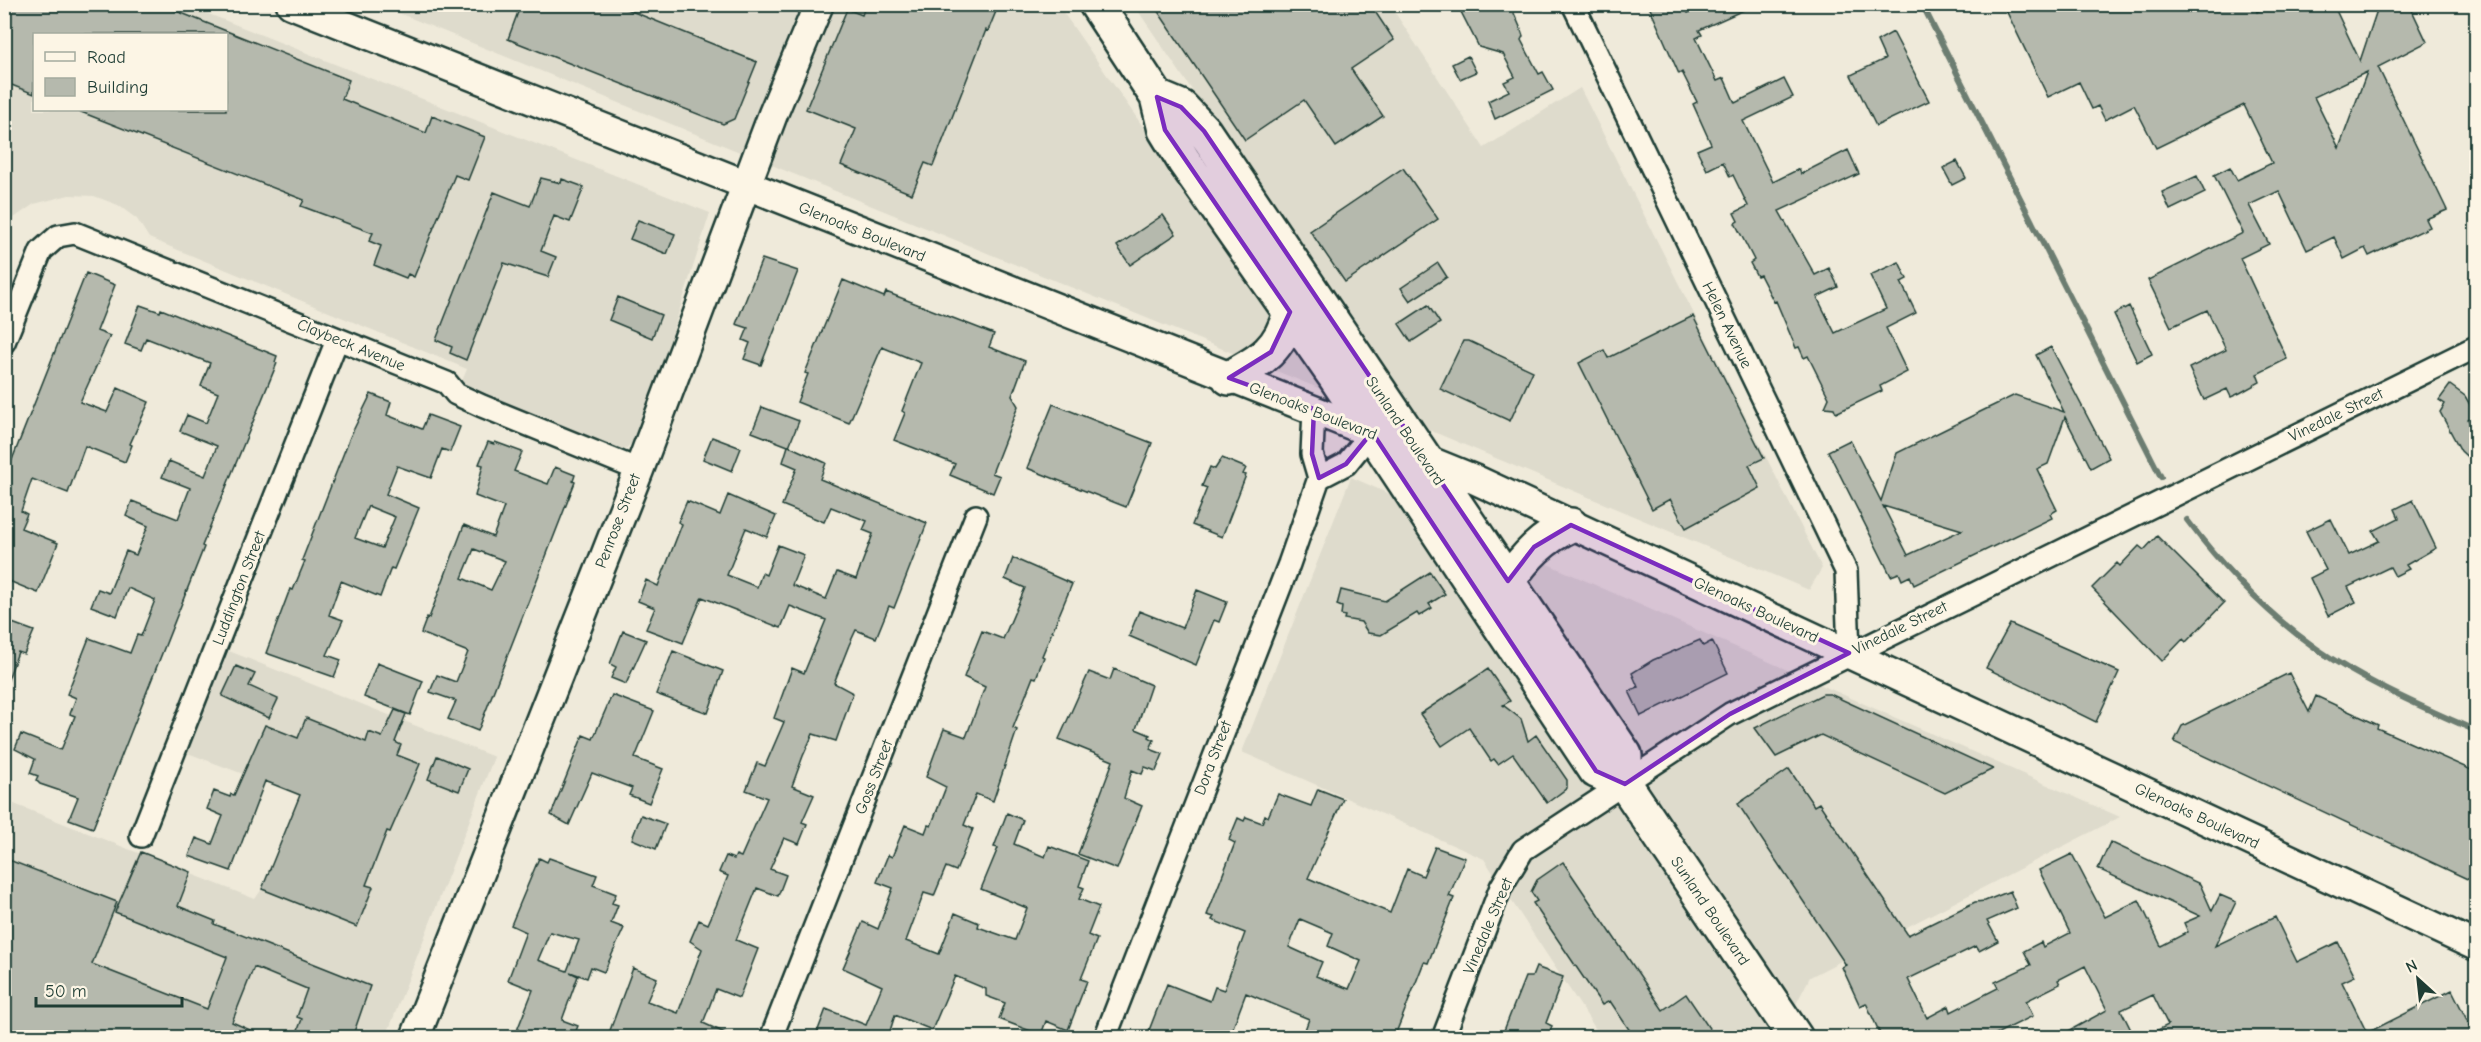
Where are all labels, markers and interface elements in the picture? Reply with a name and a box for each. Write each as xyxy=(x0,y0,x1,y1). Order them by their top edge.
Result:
legend xyxy=(33,33,228,111)
text: Road xyxy=(87,47,126,68)
text: Building xyxy=(87,77,149,98)
street label: Glenoaks Boulevard xyxy=(796,198,928,266)
street label: Helen Avenue xyxy=(1698,279,1756,371)
street label: Claybeck Avenue xyxy=(294,315,408,375)
street label: Sunland Boulevard xyxy=(1362,373,1448,489)
street label: Glenoaks Boulevard xyxy=(1247,378,1379,444)
street label: Vinedale Street xyxy=(2286,384,2386,446)
street label: Penrose Street xyxy=(592,471,644,571)
street label: Luddington Street xyxy=(209,528,269,648)
street label: Glenoaks Boulevard xyxy=(1691,573,1821,647)
street label: Vinedale Street xyxy=(1850,597,1950,659)
street label: Dora Street xyxy=(1191,718,1236,798)
street label: Goss Street xyxy=(852,737,897,817)
street label: Glenoaks Boulevard xyxy=(2132,779,2262,853)
street label: Sunland Boulevard xyxy=(1667,853,1753,969)
street label: Vinedale Street xyxy=(1460,875,1517,977)
north arrow xyxy=(2388,949,2448,1009)
text: N xyxy=(2403,956,2420,977)
scale bar xyxy=(36,970,182,1008)
text: 50 m xyxy=(45,981,87,1002)

